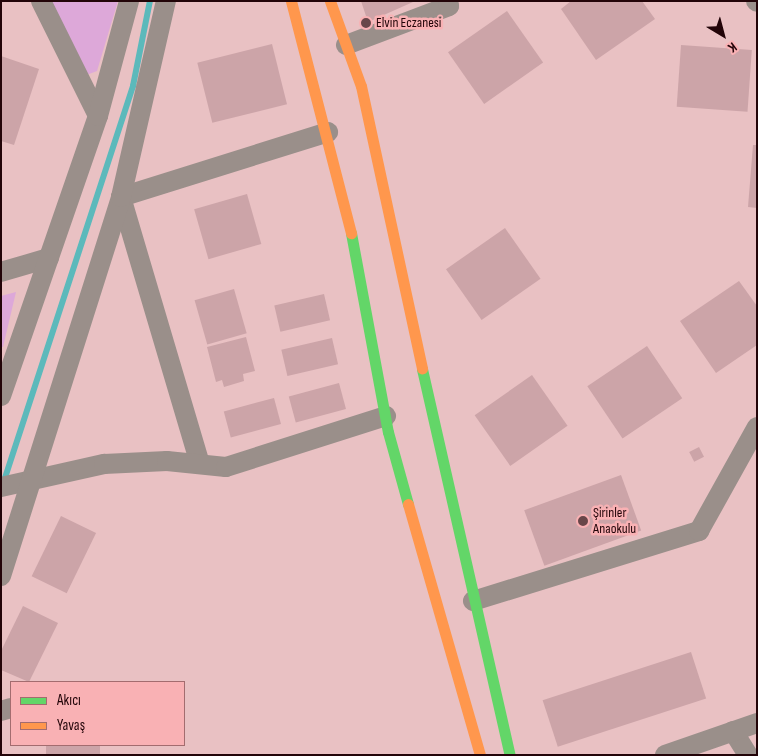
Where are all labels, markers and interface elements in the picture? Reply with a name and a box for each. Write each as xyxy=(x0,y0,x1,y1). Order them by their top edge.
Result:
north arrow xyxy=(698,10,748,60)
place label: Elvin Eczanesi xyxy=(376,15,441,31)
marker: Elvin Eczanesi xyxy=(360,17,372,29)
text: K xyxy=(724,39,740,56)
place label: Şirinler Anaokulu xyxy=(593,505,636,538)
marker: Şirinler Anaokulu xyxy=(577,515,589,527)
legend xyxy=(10,681,185,746)
text: Akıcı xyxy=(57,691,81,710)
text: Yavaş xyxy=(57,716,85,735)

